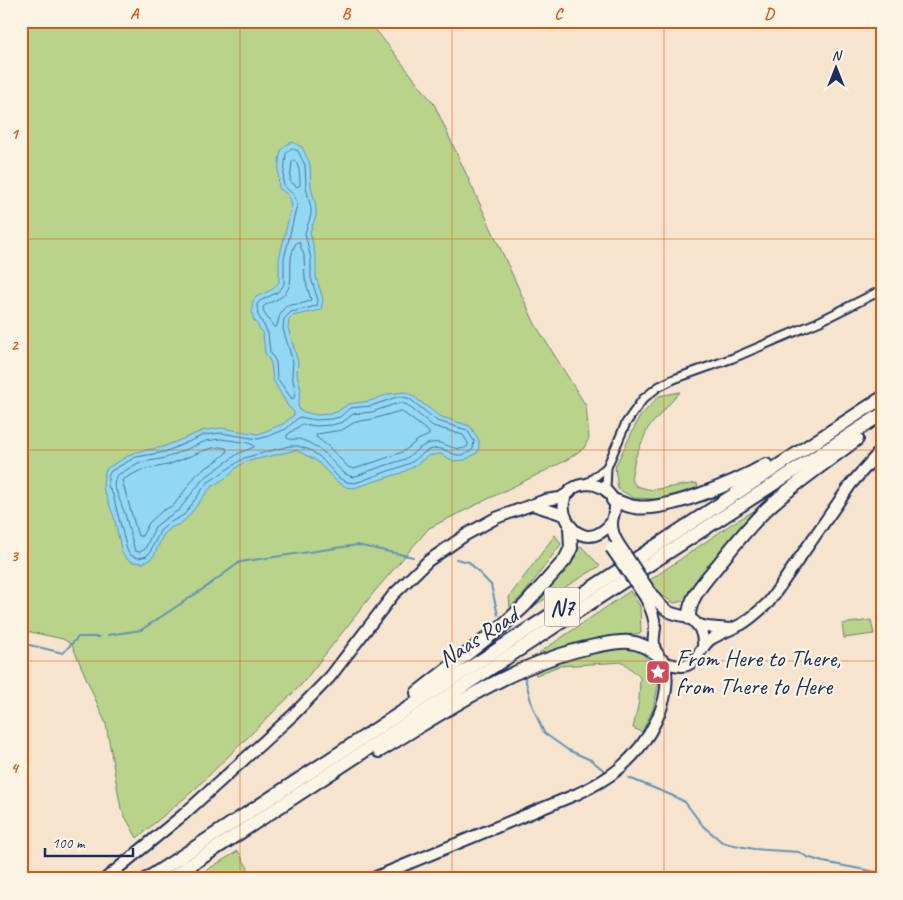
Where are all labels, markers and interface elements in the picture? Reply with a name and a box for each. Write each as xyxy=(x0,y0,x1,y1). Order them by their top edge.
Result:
text: A xyxy=(130,4,140,24)
text: B xyxy=(342,4,352,24)
text: C xyxy=(554,4,564,24)
text: D xyxy=(764,4,775,24)
north arrow xyxy=(810,42,860,92)
text: N xyxy=(832,47,843,64)
text: 1 xyxy=(10,124,19,144)
text: 2 xyxy=(10,335,19,355)
text: 3 xyxy=(10,546,19,566)
road number: N7 xyxy=(544,588,580,626)
street label: Naas Road xyxy=(433,598,526,674)
place label: From Here to There, from There to Here xyxy=(676,643,841,701)
place icon: From Here to There, from There to Here xyxy=(645,659,671,685)
text: 4 xyxy=(10,758,19,778)
scale bar xyxy=(45,825,132,857)
text: 100 m xyxy=(52,834,86,853)

